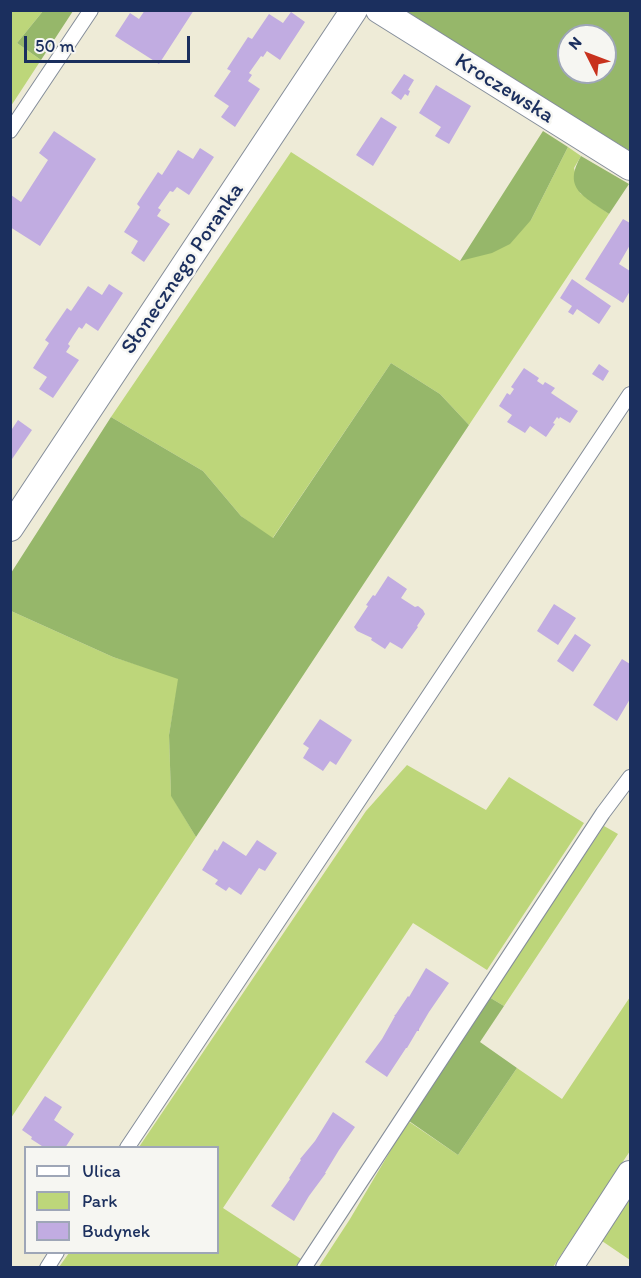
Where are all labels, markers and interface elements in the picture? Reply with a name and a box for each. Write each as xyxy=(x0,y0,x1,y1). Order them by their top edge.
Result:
scale bar xyxy=(27,24,194,62)
north arrow xyxy=(557,24,617,84)
text: N xyxy=(564,33,585,53)
text: 50 m xyxy=(35,35,75,57)
street label: Kroczewska xyxy=(449,48,559,130)
street label: Słonecznego Poranka xyxy=(116,178,250,360)
legend xyxy=(24,1146,219,1254)
text: Ulica xyxy=(82,1160,121,1182)
text: Park xyxy=(82,1190,117,1212)
text: Budynek xyxy=(82,1220,150,1242)

